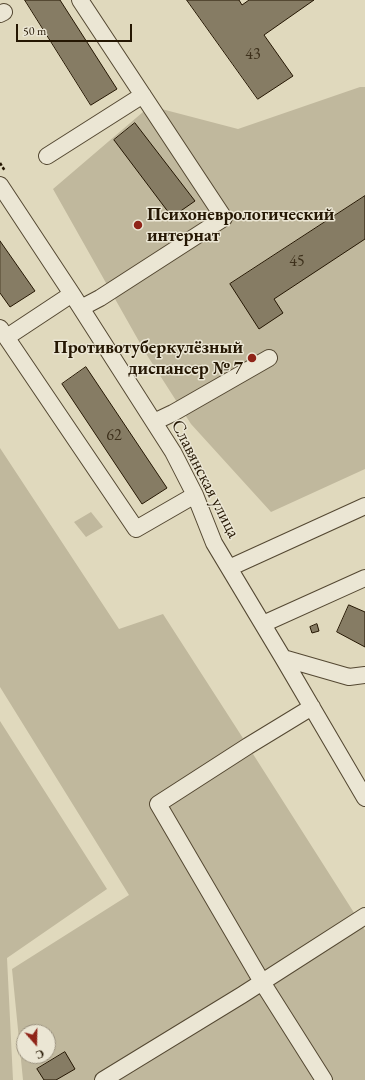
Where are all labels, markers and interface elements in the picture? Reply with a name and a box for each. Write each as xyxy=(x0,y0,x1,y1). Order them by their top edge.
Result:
scale bar xyxy=(18,16,134,42)
text: 50 m xyxy=(23,23,46,39)
house number: 43 xyxy=(245,45,261,65)
place label: Психоневрологический интернат xyxy=(147,204,334,246)
marker: Психоневрологический интернат xyxy=(132,219,144,231)
house number: 45 xyxy=(289,252,305,272)
place label: Противотуберкулёзный диспансер № 7 xyxy=(53,337,243,380)
marker: Противотуберкулёзный диспансер № 7 xyxy=(246,352,258,364)
street label: Славянская улица xyxy=(166,416,244,542)
house number: 62 xyxy=(106,426,122,446)
north arrow xyxy=(16,1024,56,1064)
text: С xyxy=(34,1046,46,1062)

